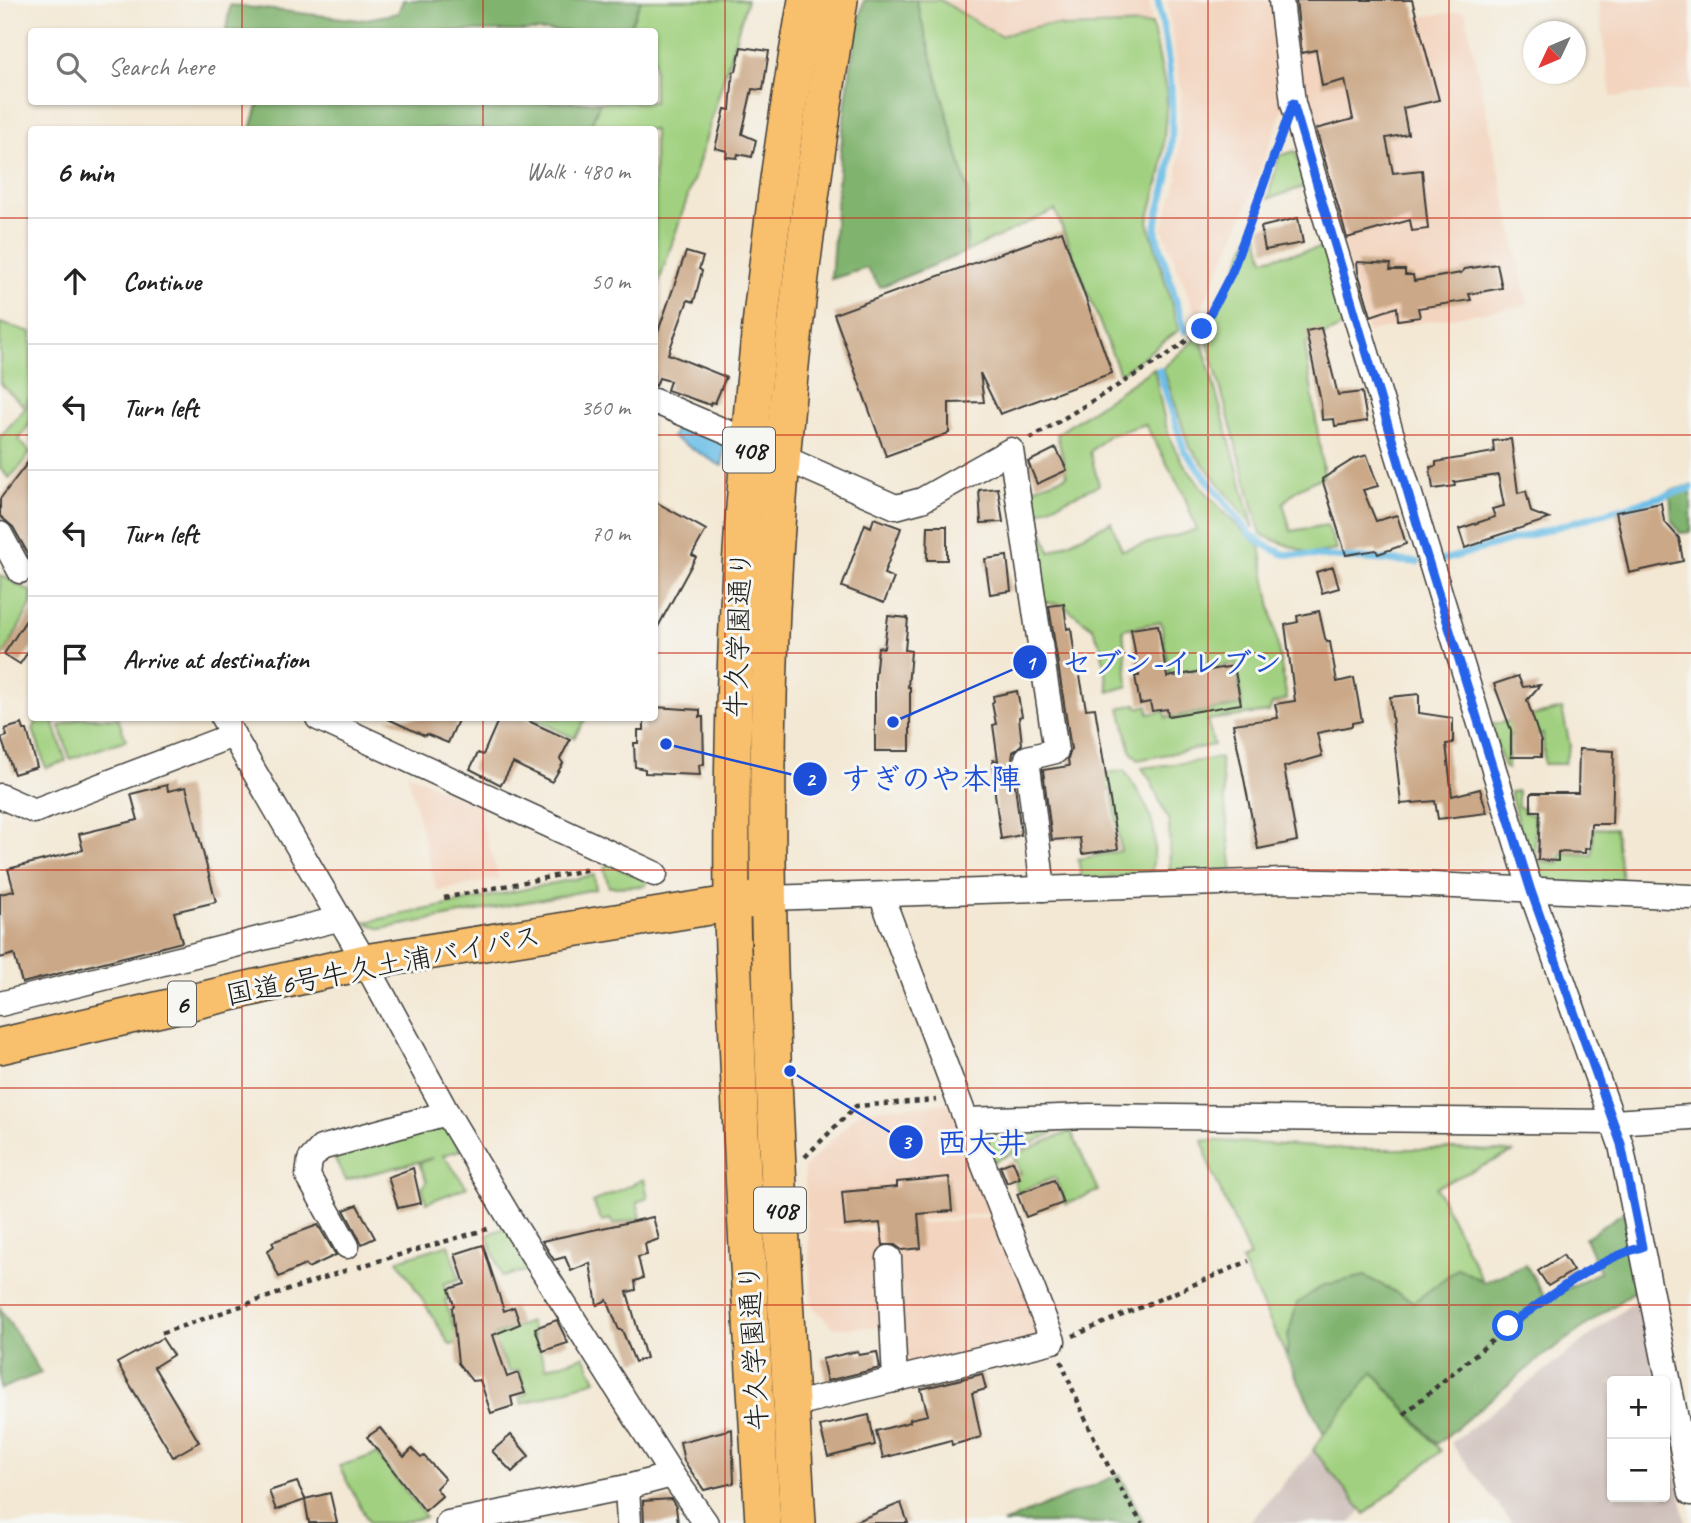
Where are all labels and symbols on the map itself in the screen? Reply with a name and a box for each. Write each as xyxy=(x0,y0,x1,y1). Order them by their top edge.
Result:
north arrow xyxy=(1523,21,1586,84)
route end xyxy=(1186,313,1217,344)
road number: 408 xyxy=(723,428,775,472)
street label: 牛久学園通り xyxy=(718,549,758,719)
callout: セブン-イレブン xyxy=(1013,637,1296,688)
text: セブン-イレブン xyxy=(1062,644,1282,682)
text: 1 xyxy=(1025,650,1037,676)
callout: すぎのや本陣 xyxy=(792,753,1035,804)
text: すぎのや本陣 xyxy=(841,760,1021,798)
text: 2 xyxy=(805,766,817,792)
street label: 国道6号牛久土浦バイパス xyxy=(223,917,543,1013)
road number: 6 xyxy=(168,981,196,1026)
callout: 西大井 xyxy=(888,1117,1041,1168)
text: 西大井 xyxy=(937,1124,1027,1162)
text: 3 xyxy=(901,1129,913,1155)
road number: 408 xyxy=(754,1188,806,1232)
street label: 牛久学園通り xyxy=(731,1262,775,1432)
route start xyxy=(1492,1310,1523,1341)

